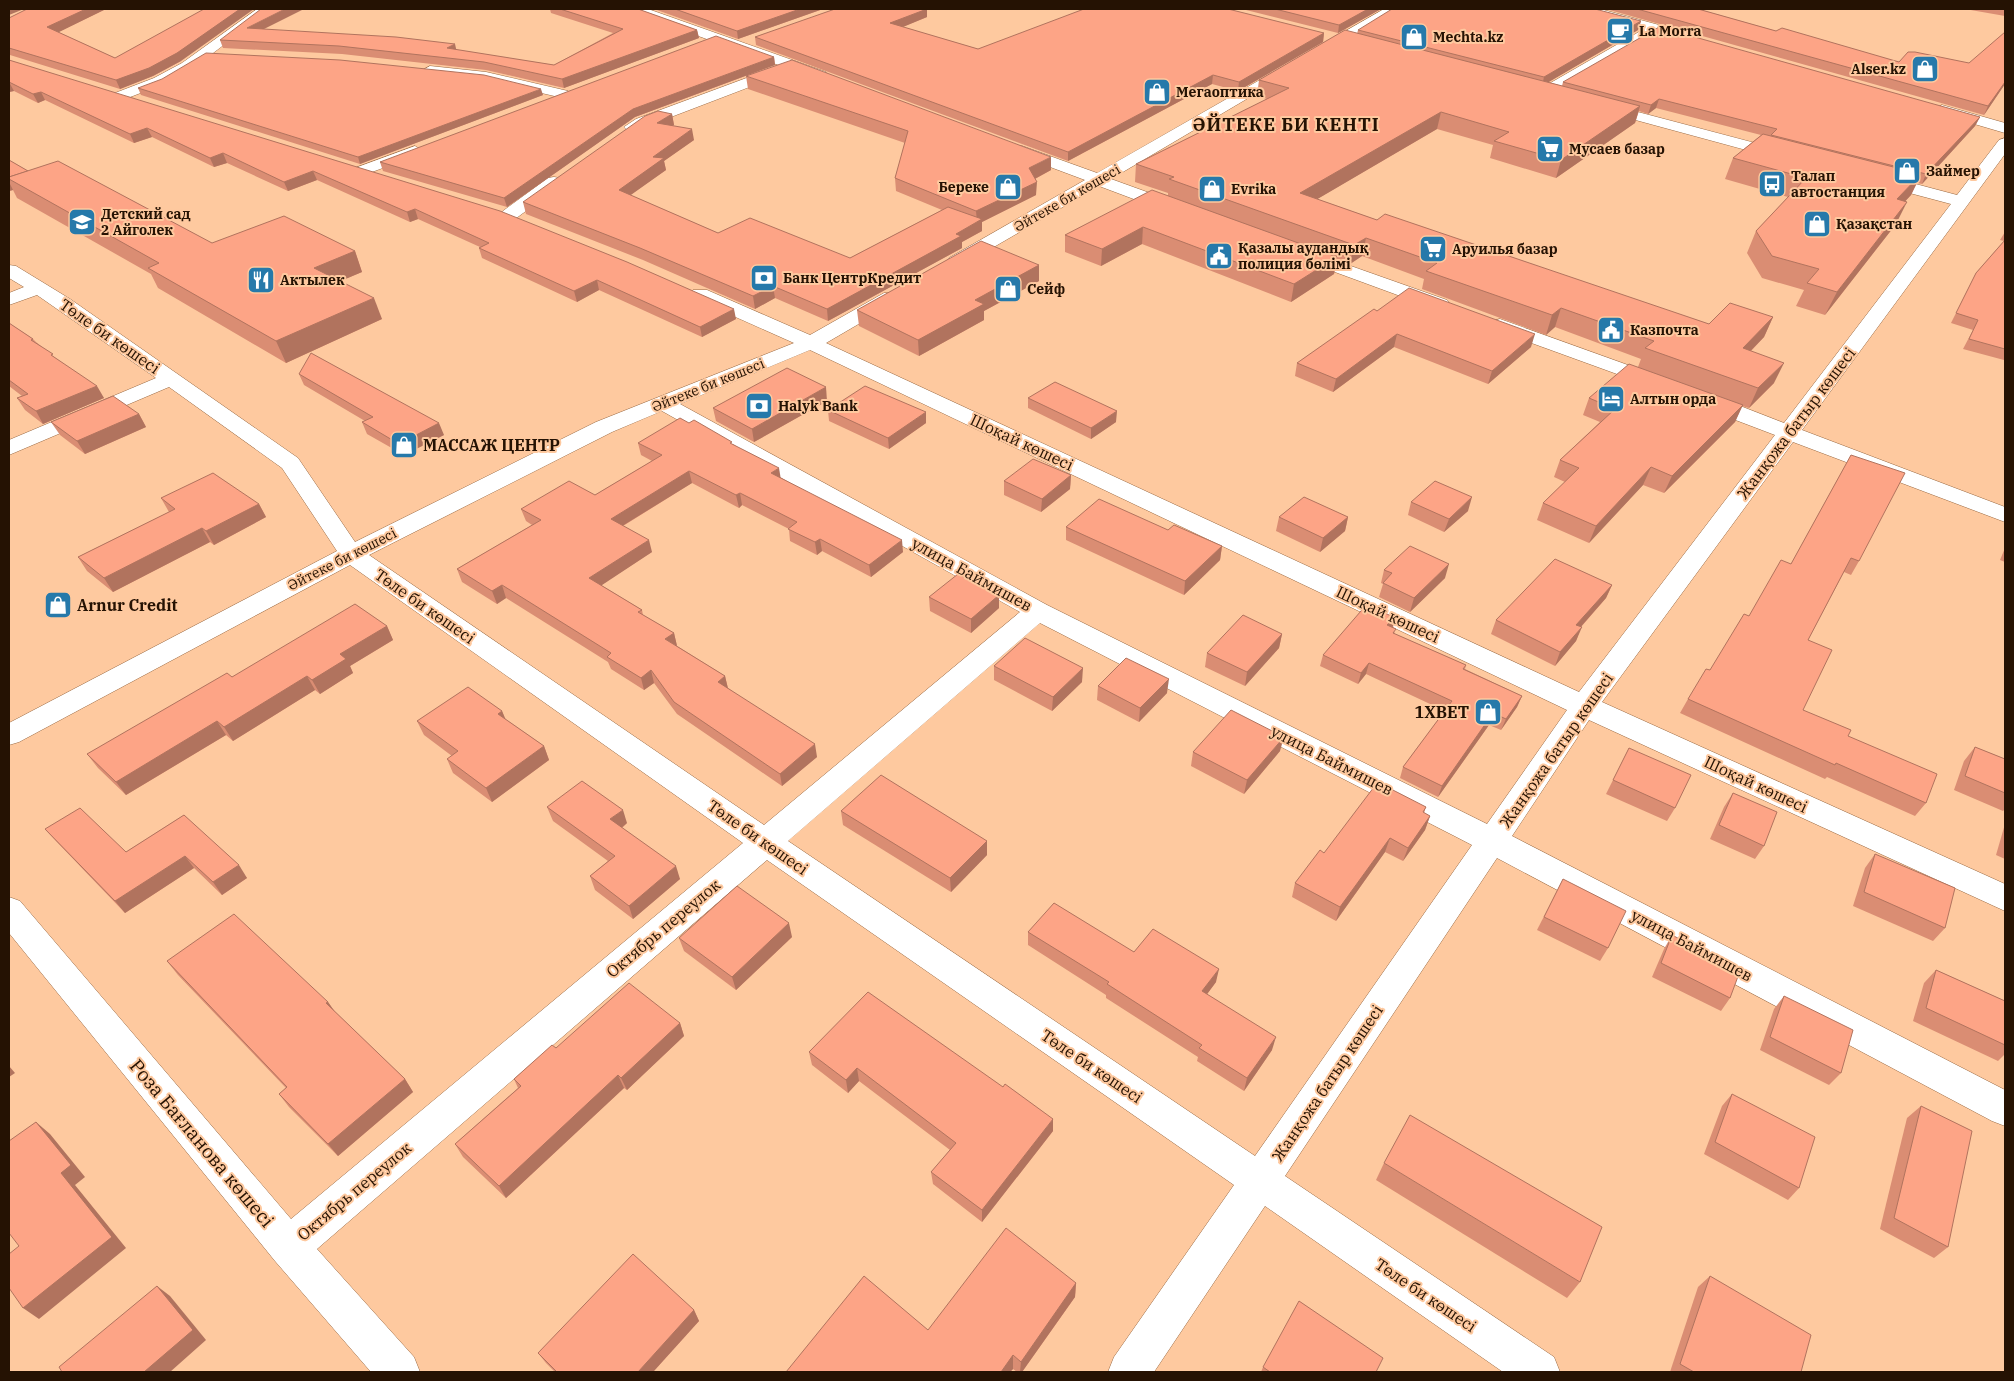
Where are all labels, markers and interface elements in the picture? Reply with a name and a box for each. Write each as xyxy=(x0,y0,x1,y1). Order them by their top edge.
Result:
cafe icon: La Morra xyxy=(1605,16,1635,46)
shop icon: Mechta.kz xyxy=(1399,22,1429,52)
place label: La Morra xyxy=(1639,22,1702,40)
place label: Mechta.kz xyxy=(1433,28,1503,46)
shop icon: Alser.kz xyxy=(1910,54,1940,84)
place label: Alser.kz xyxy=(1851,60,1906,78)
shop icon: Мегаоптика xyxy=(1142,77,1172,107)
place label: Мегаоптика xyxy=(1176,83,1264,101)
district label: ӘЙТЕКЕ БИ КЕНТІ xyxy=(1192,113,1380,136)
supermarket icon: Мусаев базар xyxy=(1535,134,1565,164)
place label: Мусаев базар xyxy=(1569,140,1665,158)
shop icon: Займер xyxy=(1892,156,1922,186)
street label: Әйтеке би көшесі xyxy=(1011,160,1123,236)
place label: Займер xyxy=(1926,162,1980,180)
place label: Талап автостанция xyxy=(1791,167,1885,201)
bus stop icon: Талап автостанция xyxy=(1757,169,1787,199)
shop icon: Береке xyxy=(993,172,1023,202)
shop icon: Evrika xyxy=(1197,174,1227,204)
place label: Береке xyxy=(939,178,989,196)
place label: Evrika xyxy=(1231,180,1276,198)
place label: Детский сад 2 Айголек xyxy=(101,205,191,239)
school or university icon: Детский сад 2 Айголек xyxy=(67,207,97,237)
shop icon: Қазақстан xyxy=(1802,209,1832,239)
place label: Қазақстан xyxy=(1836,215,1912,233)
supermarket icon: Аруилья базар xyxy=(1418,234,1448,264)
place label: Қазалы аудандық полиция бөлімі xyxy=(1238,239,1369,273)
place label: Аруилья базар xyxy=(1452,240,1558,258)
public building icon: Қазалы аудандық полиция бөлімі xyxy=(1204,241,1234,271)
bank icon: Банк ЦентрКредит xyxy=(749,263,779,293)
restaurant icon: Актылек xyxy=(246,265,276,295)
place label: Банк ЦентрКредит xyxy=(783,269,921,287)
place label: Актылек xyxy=(280,271,345,289)
shop icon: Сейф xyxy=(993,274,1023,304)
place label: Сейф xyxy=(1027,280,1065,298)
street label: Төле би көшесі xyxy=(56,294,164,378)
public building icon: Казпочта xyxy=(1596,315,1626,345)
place label: Казпочта xyxy=(1630,321,1699,339)
street label: Жанқожа батыр көшесі xyxy=(1733,343,1859,503)
street label: Әйтеке би көшесі xyxy=(649,354,767,416)
hotel icon: Алтын орда xyxy=(1596,384,1626,414)
place label: Алтын орда xyxy=(1630,390,1716,408)
bank icon: Halyk Bank xyxy=(744,391,774,421)
place label: Halyk Bank xyxy=(778,397,858,415)
street label: Шоқай көшесі xyxy=(967,409,1077,475)
shop icon: МАССАЖ ЦЕНТР xyxy=(389,430,419,460)
place label: МАССАЖ ЦЕНТР xyxy=(423,435,560,455)
street label: Әйтеке би көшесі xyxy=(284,524,400,594)
street label: улица Баймишев xyxy=(908,533,1036,615)
street label: Төле би көшесі xyxy=(371,564,479,648)
street label: Шоқай көшесі xyxy=(1333,581,1443,647)
shop icon: Arnur Credit xyxy=(43,590,73,620)
place label: Arnur Credit xyxy=(77,595,178,615)
street label: Жанқожа батыр көшесі xyxy=(1495,669,1617,831)
shop icon: 1XBET xyxy=(1473,697,1503,727)
place label: 1XBET xyxy=(1415,702,1469,722)
street label: улица Баймишев xyxy=(1268,721,1396,799)
street label: Шоқай көшесі xyxy=(1701,751,1811,817)
street label: Төле би көшесі xyxy=(704,795,812,879)
street label: Октябрь переулок xyxy=(602,874,725,982)
street label: улица Баймишев xyxy=(1628,905,1756,985)
street label: Жанқожа батыр көшесі xyxy=(1267,1001,1387,1165)
street label: Төле би көшесі xyxy=(1038,1025,1146,1107)
street label: Роза Бағланова көшесі xyxy=(125,1054,279,1232)
street label: Октябрь переулок xyxy=(293,1137,416,1245)
street label: Төле би көшесі xyxy=(1372,1254,1480,1336)

